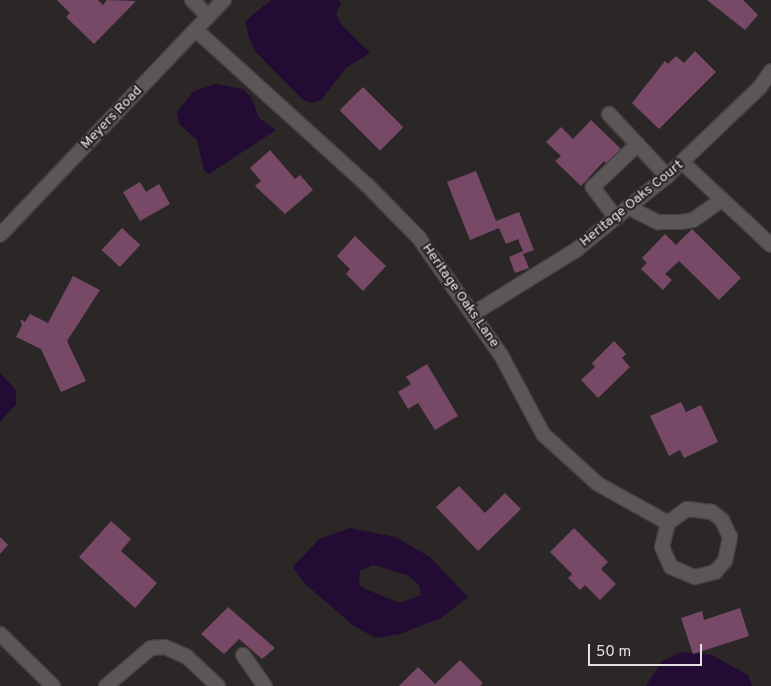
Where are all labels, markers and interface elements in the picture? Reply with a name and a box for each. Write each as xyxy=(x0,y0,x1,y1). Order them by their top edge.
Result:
street label: Meyers Road xyxy=(78,83,146,153)
street label: Heritage Oaks Court xyxy=(577,157,687,251)
street label: Heritage Oaks Lane xyxy=(418,241,502,351)
scale bar xyxy=(591,634,705,666)
text: 50 m xyxy=(596,643,631,662)

